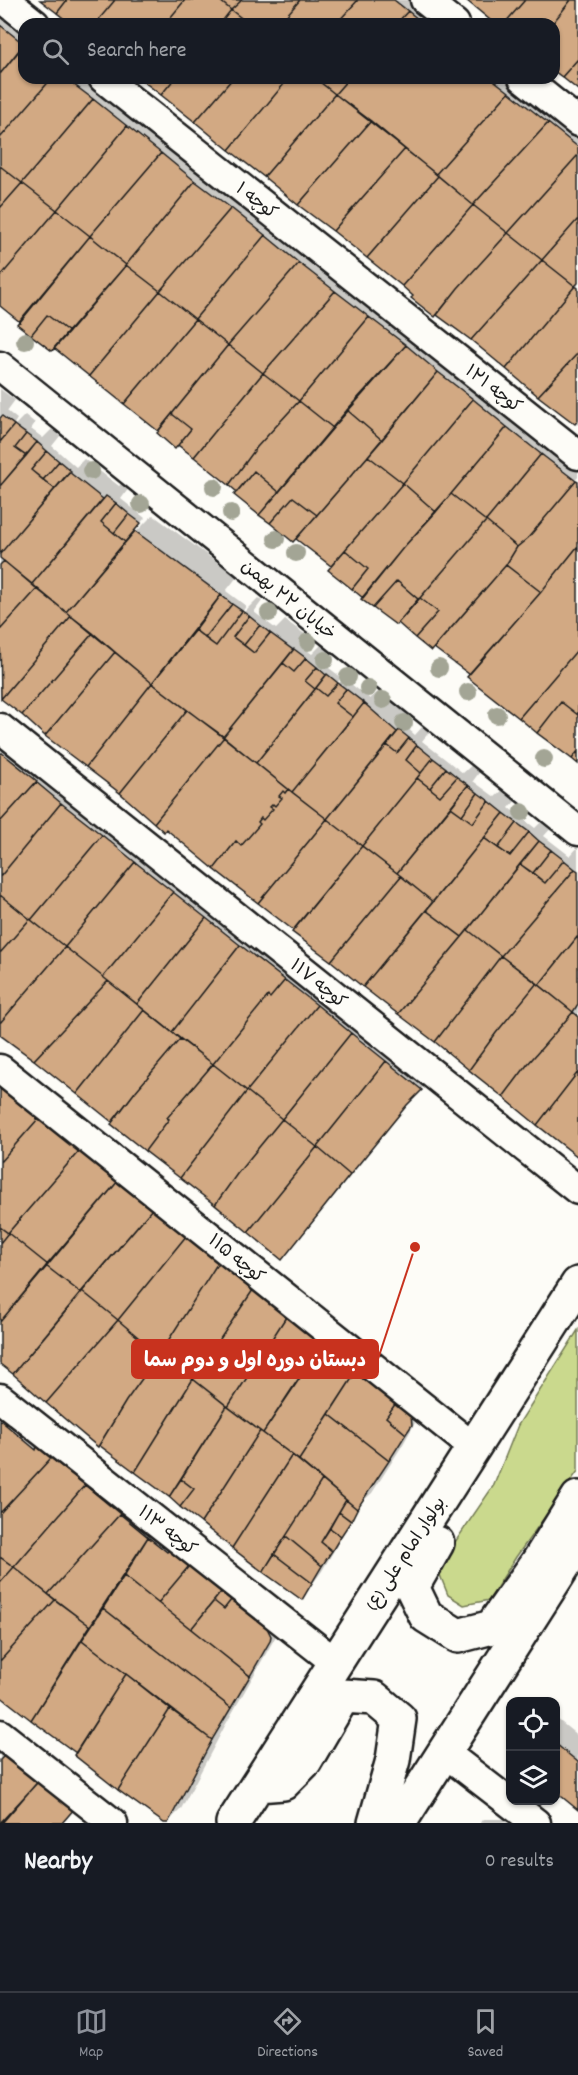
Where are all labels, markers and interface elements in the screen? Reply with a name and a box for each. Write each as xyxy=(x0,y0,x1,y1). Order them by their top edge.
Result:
search box xyxy=(18,18,560,84)
icon: search xyxy=(39,35,72,68)
text: Search here xyxy=(87,36,186,67)
street label: کوچه ۱ xyxy=(229,178,282,227)
street label: کوچه ۱۲۱ xyxy=(459,360,526,420)
street label: خیابان ۲۲ بهمن xyxy=(235,555,340,647)
street label: کوچه ۱۱۷ xyxy=(284,954,351,1016)
street label: کوچه ۱۱۵ xyxy=(202,1229,269,1291)
callout: دبستان دوره اول و دوم سما xyxy=(132,1340,378,1378)
text: دبستان دوره اول و دوم سما xyxy=(144,1348,366,1376)
street label: بولوار امام علی (ع) xyxy=(361,1493,453,1616)
street label: کوچه ۱۱۳ xyxy=(132,1501,201,1563)
map controls xyxy=(506,1697,560,1805)
button: locate xyxy=(506,1697,560,1751)
button: layers xyxy=(506,1751,560,1805)
text: Nearby xyxy=(24,1844,92,1881)
text: 0 results xyxy=(485,1848,554,1876)
tab: Map xyxy=(75,2005,108,2064)
tab: Directions xyxy=(257,2005,318,2064)
tab: Saved xyxy=(467,2005,503,2064)

